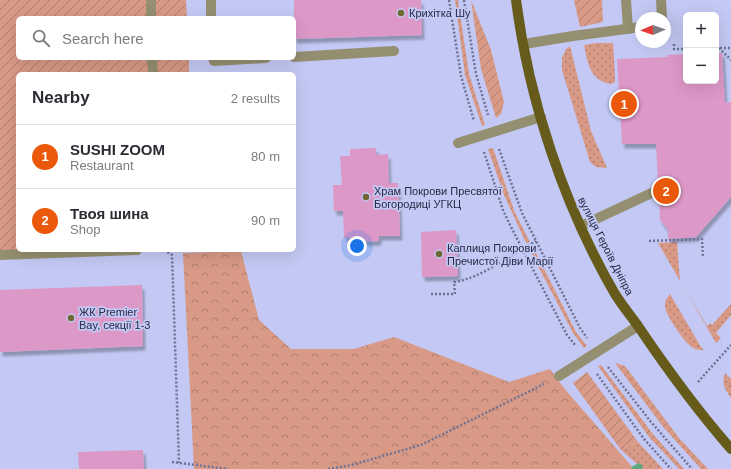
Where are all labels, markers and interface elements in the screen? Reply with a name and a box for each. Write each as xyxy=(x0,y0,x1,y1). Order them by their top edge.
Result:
place label: Крихітка Шу xyxy=(409,7,471,19)
marker: Крихітка Шу xyxy=(396,8,406,18)
north arrow xyxy=(635,12,671,48)
map controls xyxy=(683,12,719,84)
button: + xyxy=(683,12,719,48)
search box xyxy=(16,16,296,60)
icon: search xyxy=(30,27,52,49)
text: Search here xyxy=(62,30,144,47)
button: − xyxy=(683,48,719,84)
text: Nearby xyxy=(32,88,90,107)
pin: 1 xyxy=(611,89,637,119)
text: 2 results xyxy=(231,91,280,106)
text: SUSHI ZOOM xyxy=(70,141,165,158)
text: 1 xyxy=(41,149,49,164)
text: 80 m xyxy=(251,149,280,164)
text: Restaurant xyxy=(70,158,134,173)
pin: 2 xyxy=(653,176,679,206)
place label: Храм Покрови Пресвятої Богородиці УГКЦ xyxy=(374,185,502,210)
marker: Храм Покрови Пресвятої Богородиці УГКЦ xyxy=(361,192,371,202)
street label: вулиця Героїв Дніпра xyxy=(576,195,636,298)
text: Твоя шина xyxy=(70,205,149,222)
text: 2 xyxy=(41,213,49,228)
text: 90 m xyxy=(251,213,280,228)
text: Shop xyxy=(70,222,100,237)
your location xyxy=(347,236,367,256)
place label: Каплиця Покрови Пречистої Діви Марії xyxy=(447,242,553,267)
marker: Каплиця Покрови Пречистої Діви Марії xyxy=(434,249,444,259)
place label: ЖК Premier Bay, секції 1-3 xyxy=(79,306,150,331)
marker: ЖК Premier Bay, секції 1-3 xyxy=(66,313,76,323)

